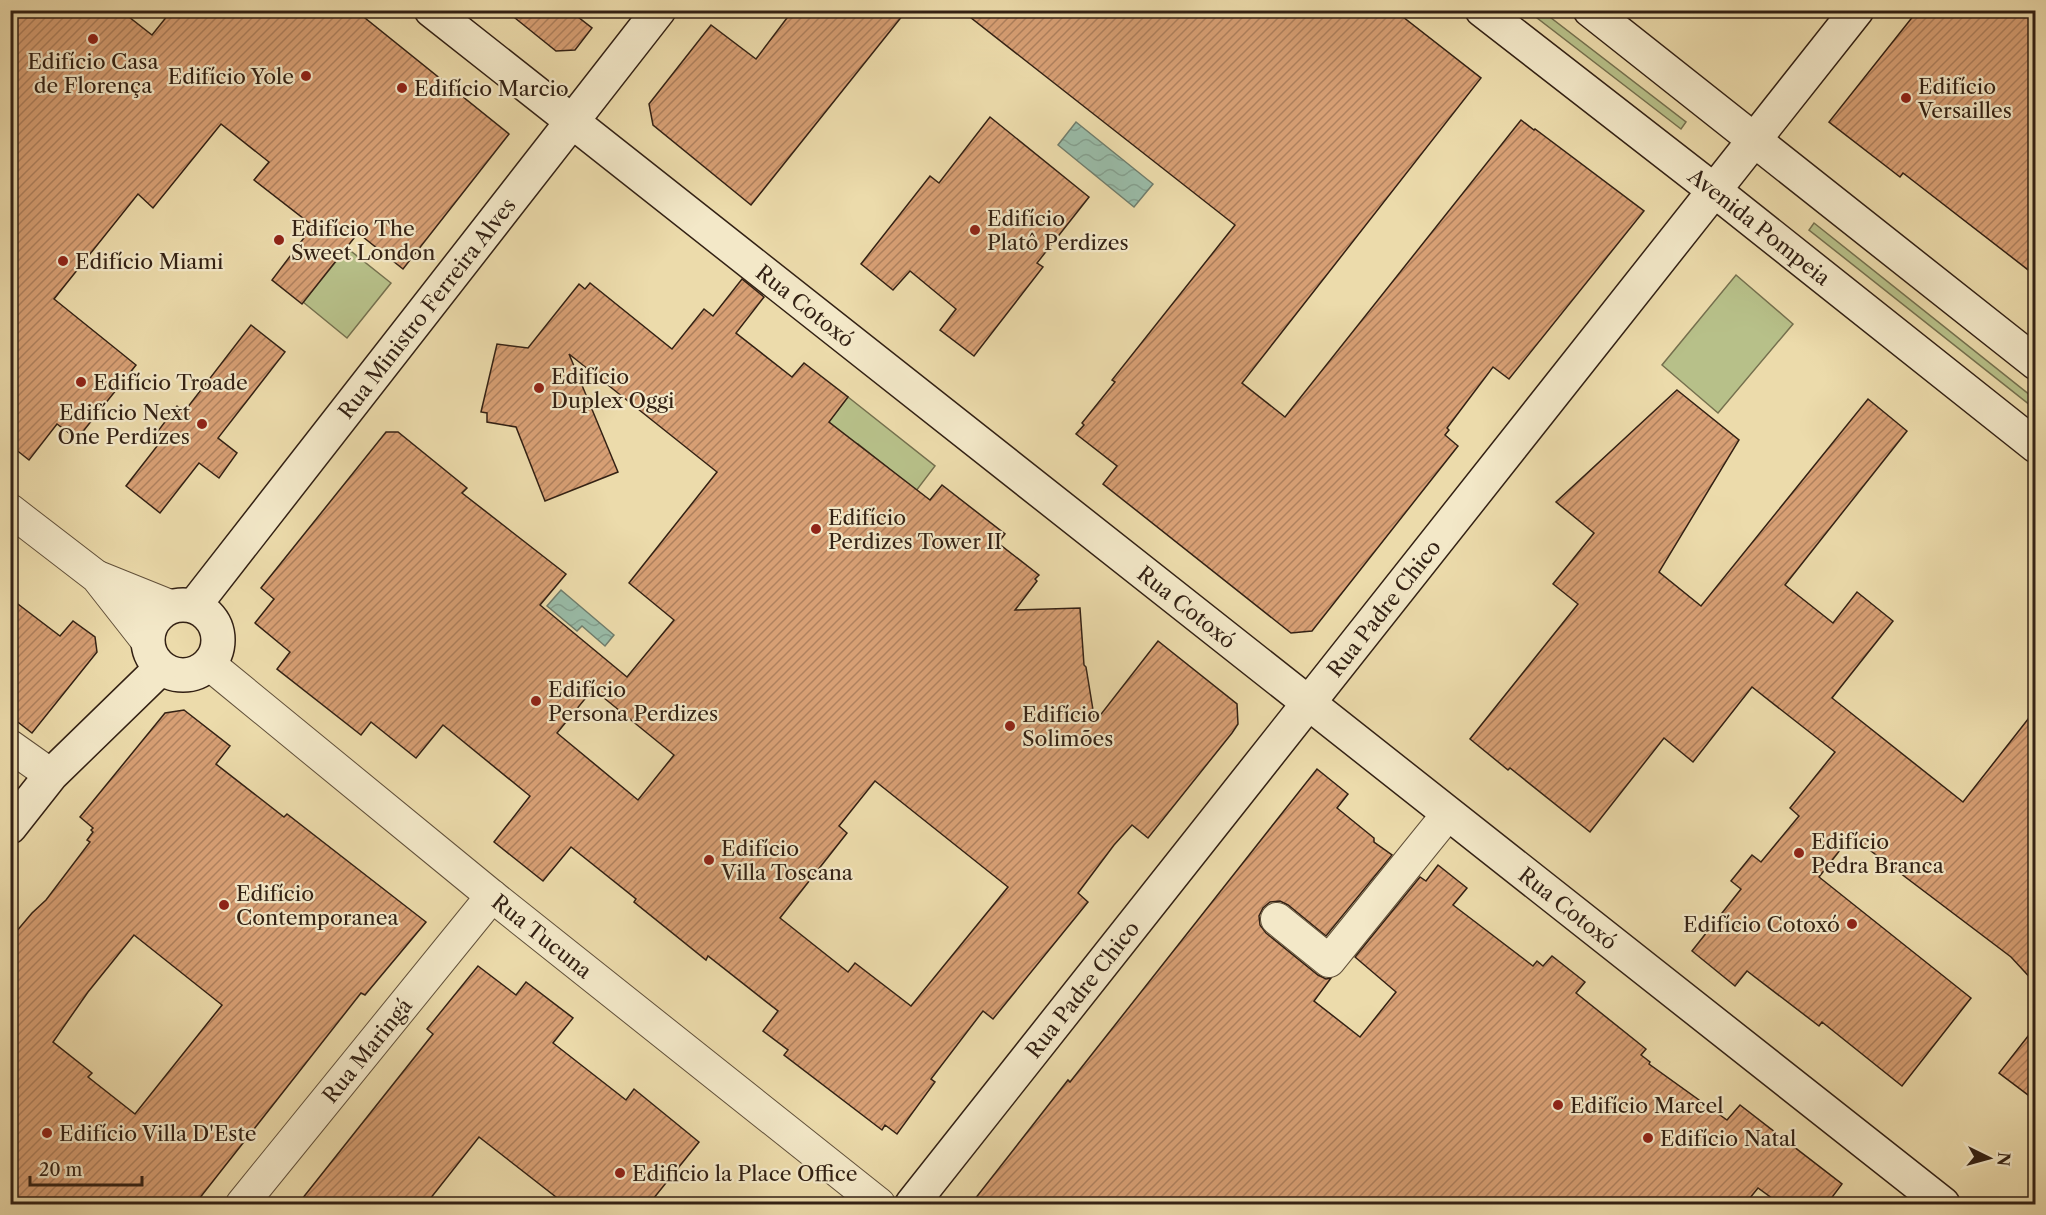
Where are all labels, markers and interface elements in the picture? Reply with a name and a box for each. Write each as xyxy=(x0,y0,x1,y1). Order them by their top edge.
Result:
marker: Edifício Casa de Florença xyxy=(86,32,100,46)
place label: Edifício Casa de Florença xyxy=(27,49,160,98)
place label: Edifício Yole xyxy=(168,64,294,89)
marker: Edifício Yole xyxy=(299,69,313,83)
place label: Edifício Versailles xyxy=(1917,74,2012,123)
place label: Edifício Marcio xyxy=(414,76,569,101)
marker: Edifício Marcio xyxy=(395,81,409,95)
marker: Edifício Versailles xyxy=(1899,91,1913,105)
street label: Avenida Pompeia xyxy=(1683,162,1836,291)
street label: Rua Ministro Ferreira Alves xyxy=(333,193,520,423)
place label: Edifício Platô Perdizes xyxy=(987,206,1129,255)
place label: Edifício The Sweet London xyxy=(291,216,435,265)
marker: Edifício Platô Perdizes xyxy=(968,223,982,237)
marker: Edifício The Sweet London xyxy=(272,233,286,247)
place label: Edifício Miami xyxy=(75,249,223,274)
marker: Edifício Miami xyxy=(56,254,70,268)
street label: Rua Cotoxó xyxy=(751,259,859,352)
place label: Edifício Duplex Oggi xyxy=(551,364,674,413)
place label: Edifício Troade xyxy=(93,370,248,395)
marker: Edifício Troade xyxy=(74,375,88,389)
marker: Edifício Duplex Oggi xyxy=(532,381,546,395)
place label: Edifício Next One Perdizes xyxy=(57,400,191,449)
marker: Edifício Next One Perdizes xyxy=(195,417,209,431)
place label: Edifício Perdizes Tower II xyxy=(828,505,1002,554)
marker: Edifício Perdizes Tower II xyxy=(809,522,823,536)
street label: Rua Padre Chico xyxy=(1322,535,1446,682)
street label: Rua Cotoxó xyxy=(1133,560,1241,653)
place label: Edifício Persona Perdizes xyxy=(548,677,718,726)
marker: Edifício Persona Perdizes xyxy=(529,694,543,708)
place label: Edifício Solimões xyxy=(1022,702,1113,751)
marker: Edifício Solimões xyxy=(1003,719,1017,733)
place label: Edifício Pedra Branca xyxy=(1811,829,1945,878)
place label: Edifício Villa Toscana xyxy=(720,836,854,885)
marker: Edifício Pedra Branca xyxy=(1792,846,1806,860)
marker: Edifício Villa Toscana xyxy=(702,853,716,867)
street label: Rua Cotoxó xyxy=(1514,862,1622,954)
place label: Edifício Contemporanea xyxy=(236,881,399,930)
street label: Rua Tucuna xyxy=(487,889,598,984)
marker: Edifício Contemporanea xyxy=(217,898,231,912)
place label: Edifício Cotoxó xyxy=(1683,912,1840,937)
street label: Rua Padre Chico xyxy=(1020,916,1144,1063)
marker: Edifício Cotoxó xyxy=(1845,917,1859,931)
street label: Rua Maringá xyxy=(317,992,417,1108)
place label: Edifício Marcel xyxy=(1570,1093,1723,1118)
marker: Edifício Marcel xyxy=(1551,1098,1565,1112)
place label: Edifício Villa D'Este xyxy=(59,1121,257,1146)
marker: Edifício Villa D'Este xyxy=(40,1126,54,1140)
place label: Edifício Natal xyxy=(1660,1126,1796,1151)
north arrow xyxy=(1959,1128,2019,1188)
marker: Edifício Natal xyxy=(1641,1131,1655,1145)
scale bar xyxy=(30,1149,142,1187)
text: N xyxy=(1993,1152,2015,1167)
text: 20 m xyxy=(39,1159,83,1181)
place label: Edificio la Place Office xyxy=(632,1161,857,1186)
marker: Edificio la Place Office xyxy=(613,1166,627,1180)

